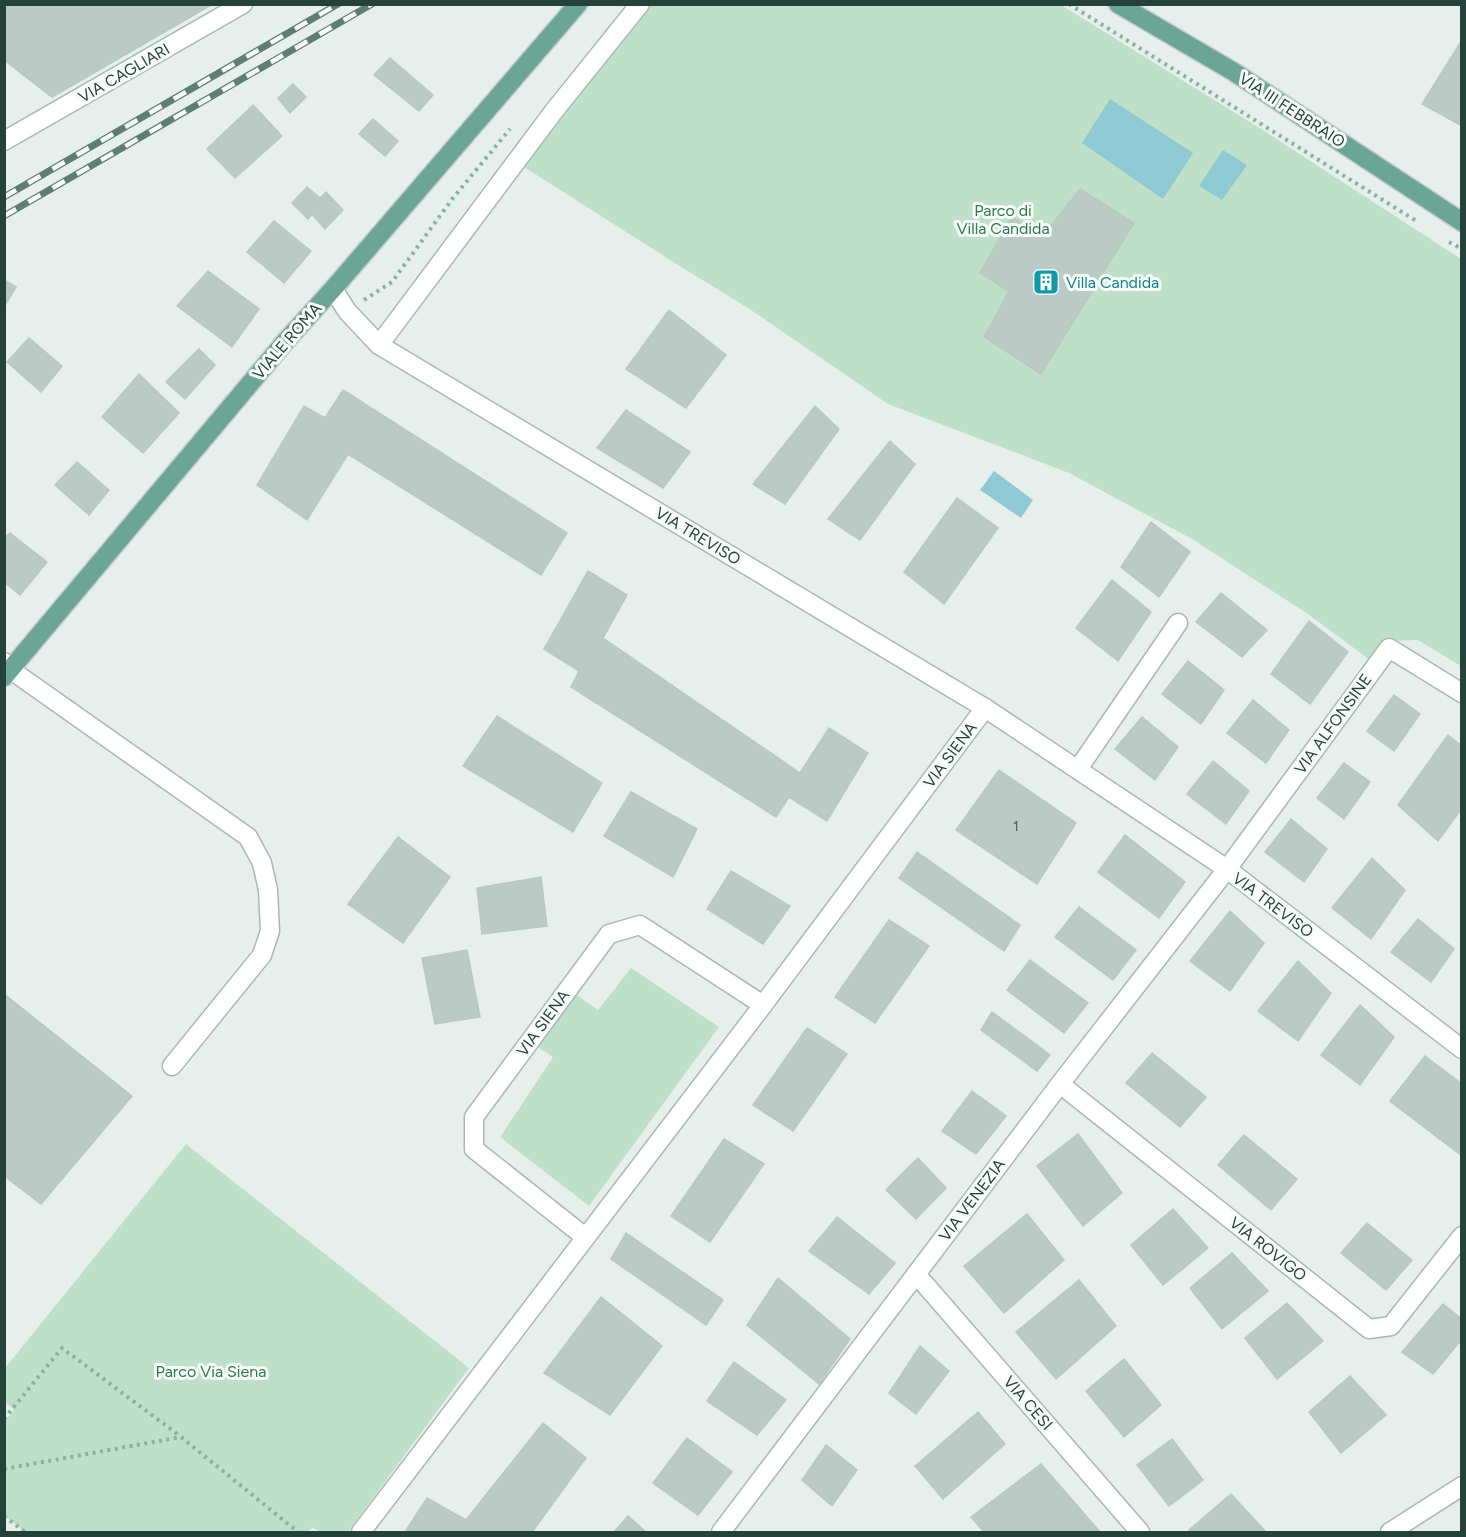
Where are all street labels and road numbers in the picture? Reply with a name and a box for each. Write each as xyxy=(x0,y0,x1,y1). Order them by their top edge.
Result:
street label: VIA CAGLIARI xyxy=(75,39,173,107)
street label: VIA III FEBBRAIO xyxy=(1235,69,1349,151)
street label: VIALE ROMA xyxy=(249,299,325,383)
street label: VIA TREVISO xyxy=(652,503,744,569)
street label: VIA ALFONSINE xyxy=(1290,670,1376,778)
street label: VIA SIENA xyxy=(919,718,981,791)
street label: VIA TREVISO xyxy=(1229,868,1317,942)
street label: VIA SIENA xyxy=(513,986,573,1060)
street label: VIA VENEZIA xyxy=(935,1155,1009,1245)
street label: VIA ROVIGO xyxy=(1226,1213,1310,1285)
street label: VIA CESI xyxy=(999,1372,1057,1434)

